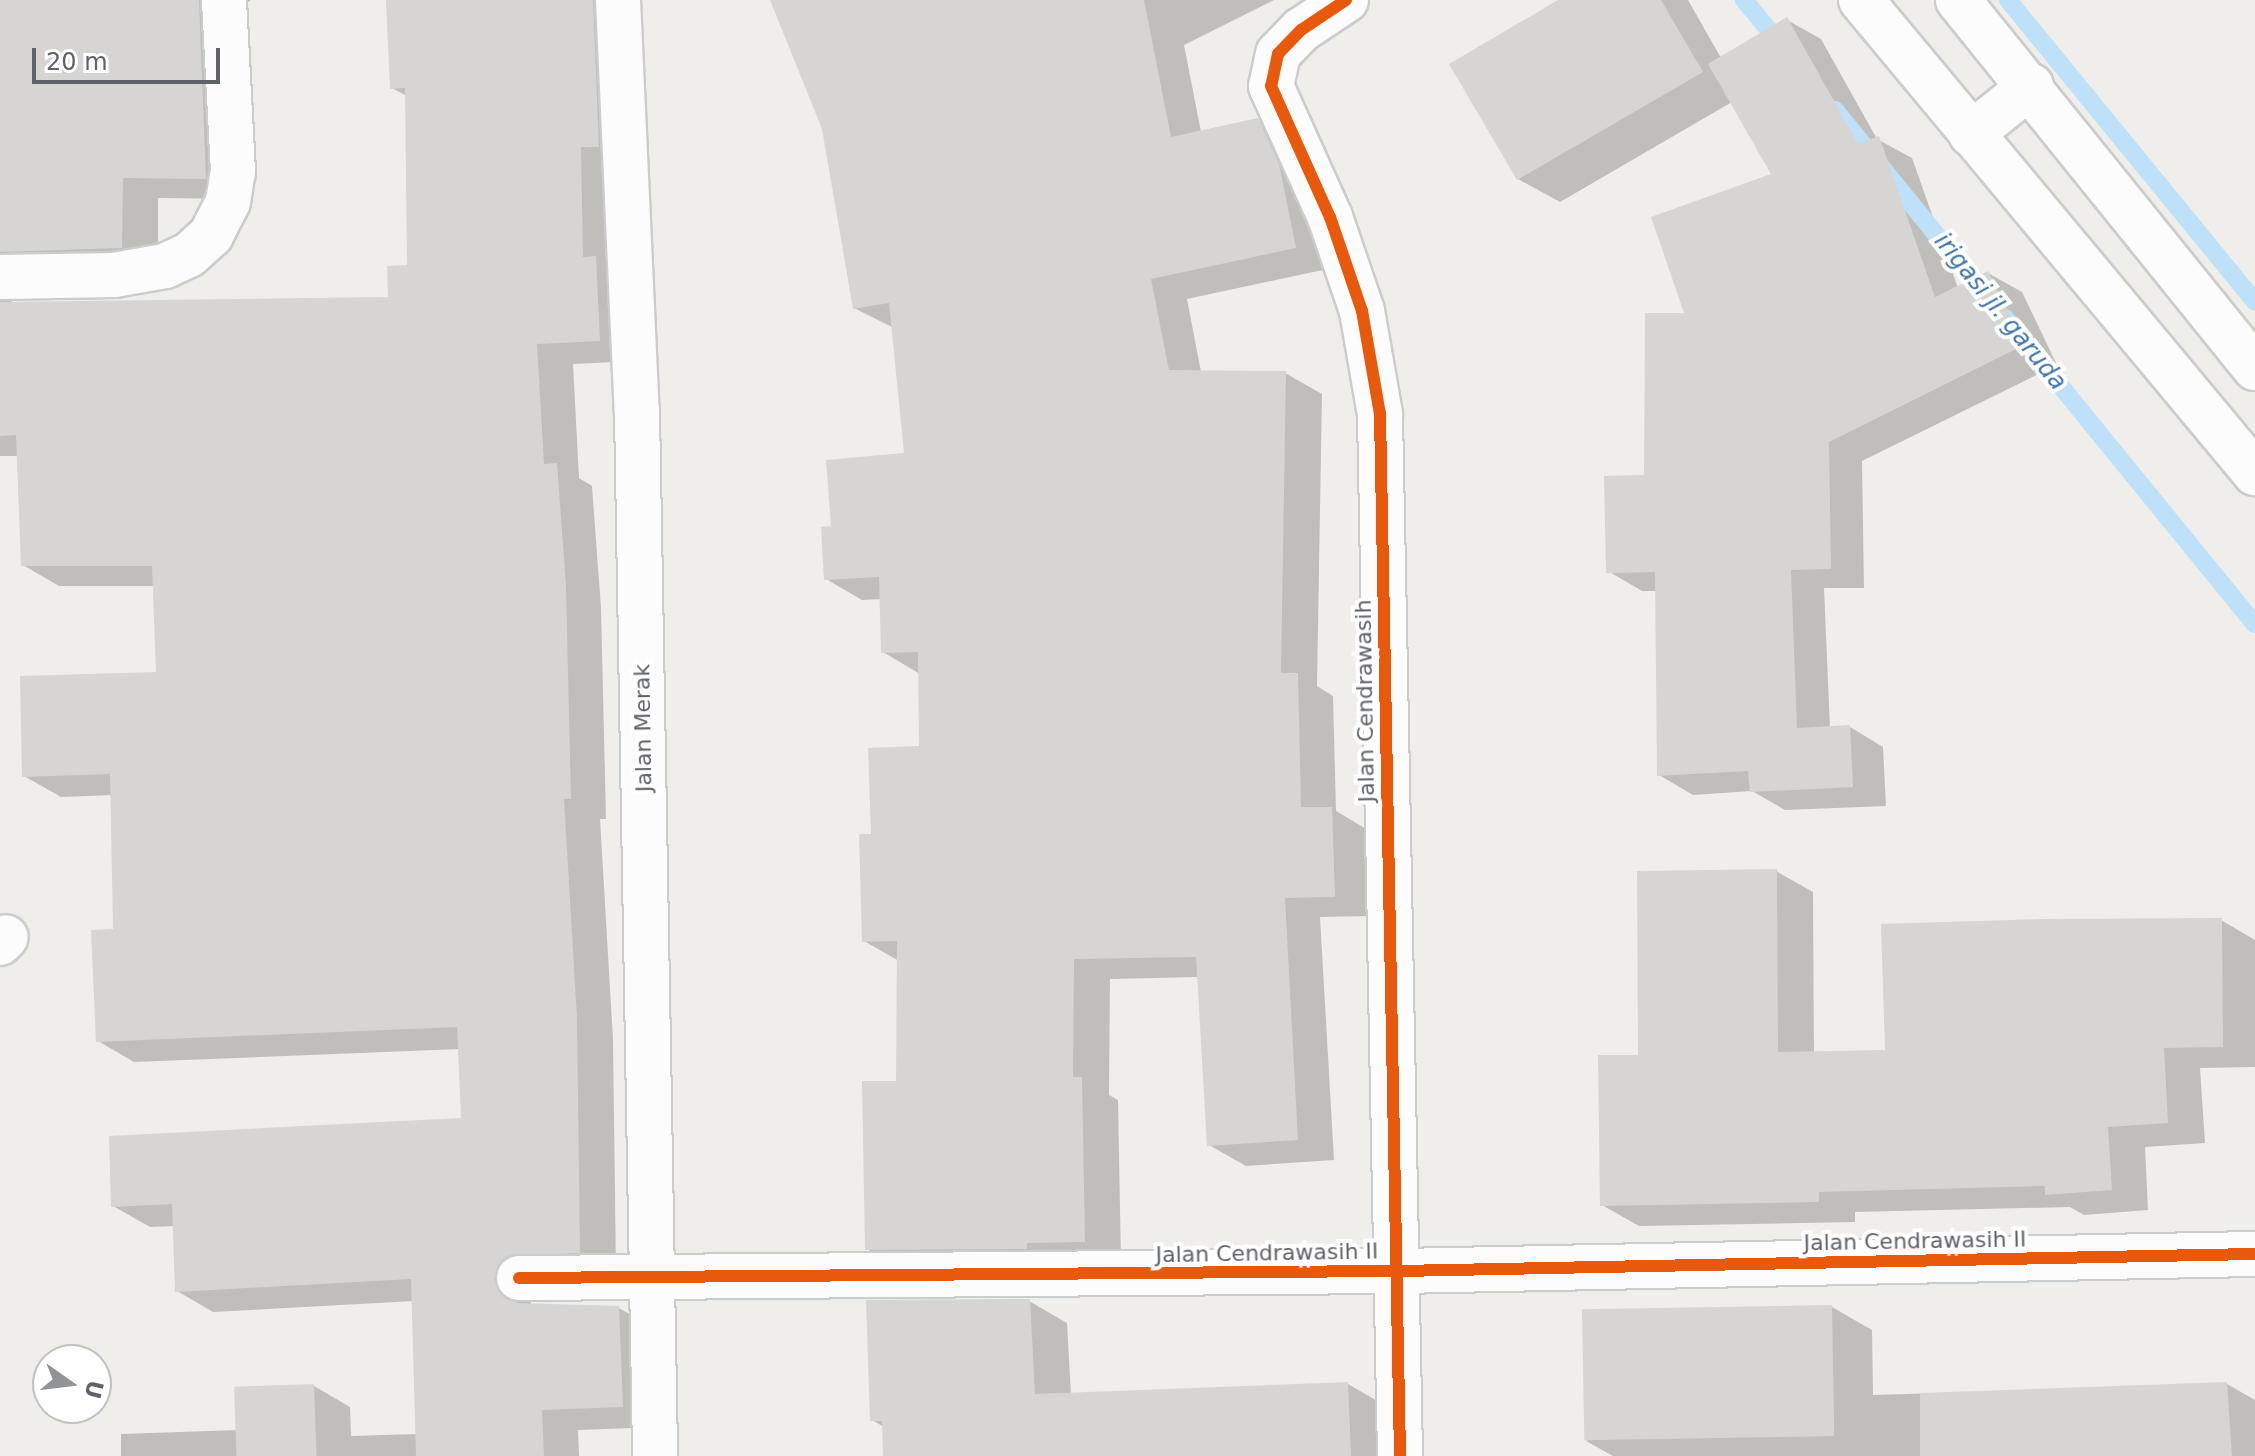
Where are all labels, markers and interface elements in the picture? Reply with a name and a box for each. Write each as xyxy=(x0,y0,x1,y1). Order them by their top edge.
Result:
scale bar xyxy=(36,32,224,82)
text: 20 m xyxy=(46,48,108,76)
water label: irigasi jl. garuda xyxy=(1928,228,2072,396)
street label: Jalan Cendrawasih xyxy=(1350,599,1380,803)
street label: Jalan Merak xyxy=(629,664,657,792)
street label: Jalan Cendrawasih II xyxy=(1803,1226,2027,1256)
street label: Jalan Cendrawasih II xyxy=(1155,1238,1379,1268)
north arrow xyxy=(32,1344,112,1424)
text: U xyxy=(80,1378,108,1401)

